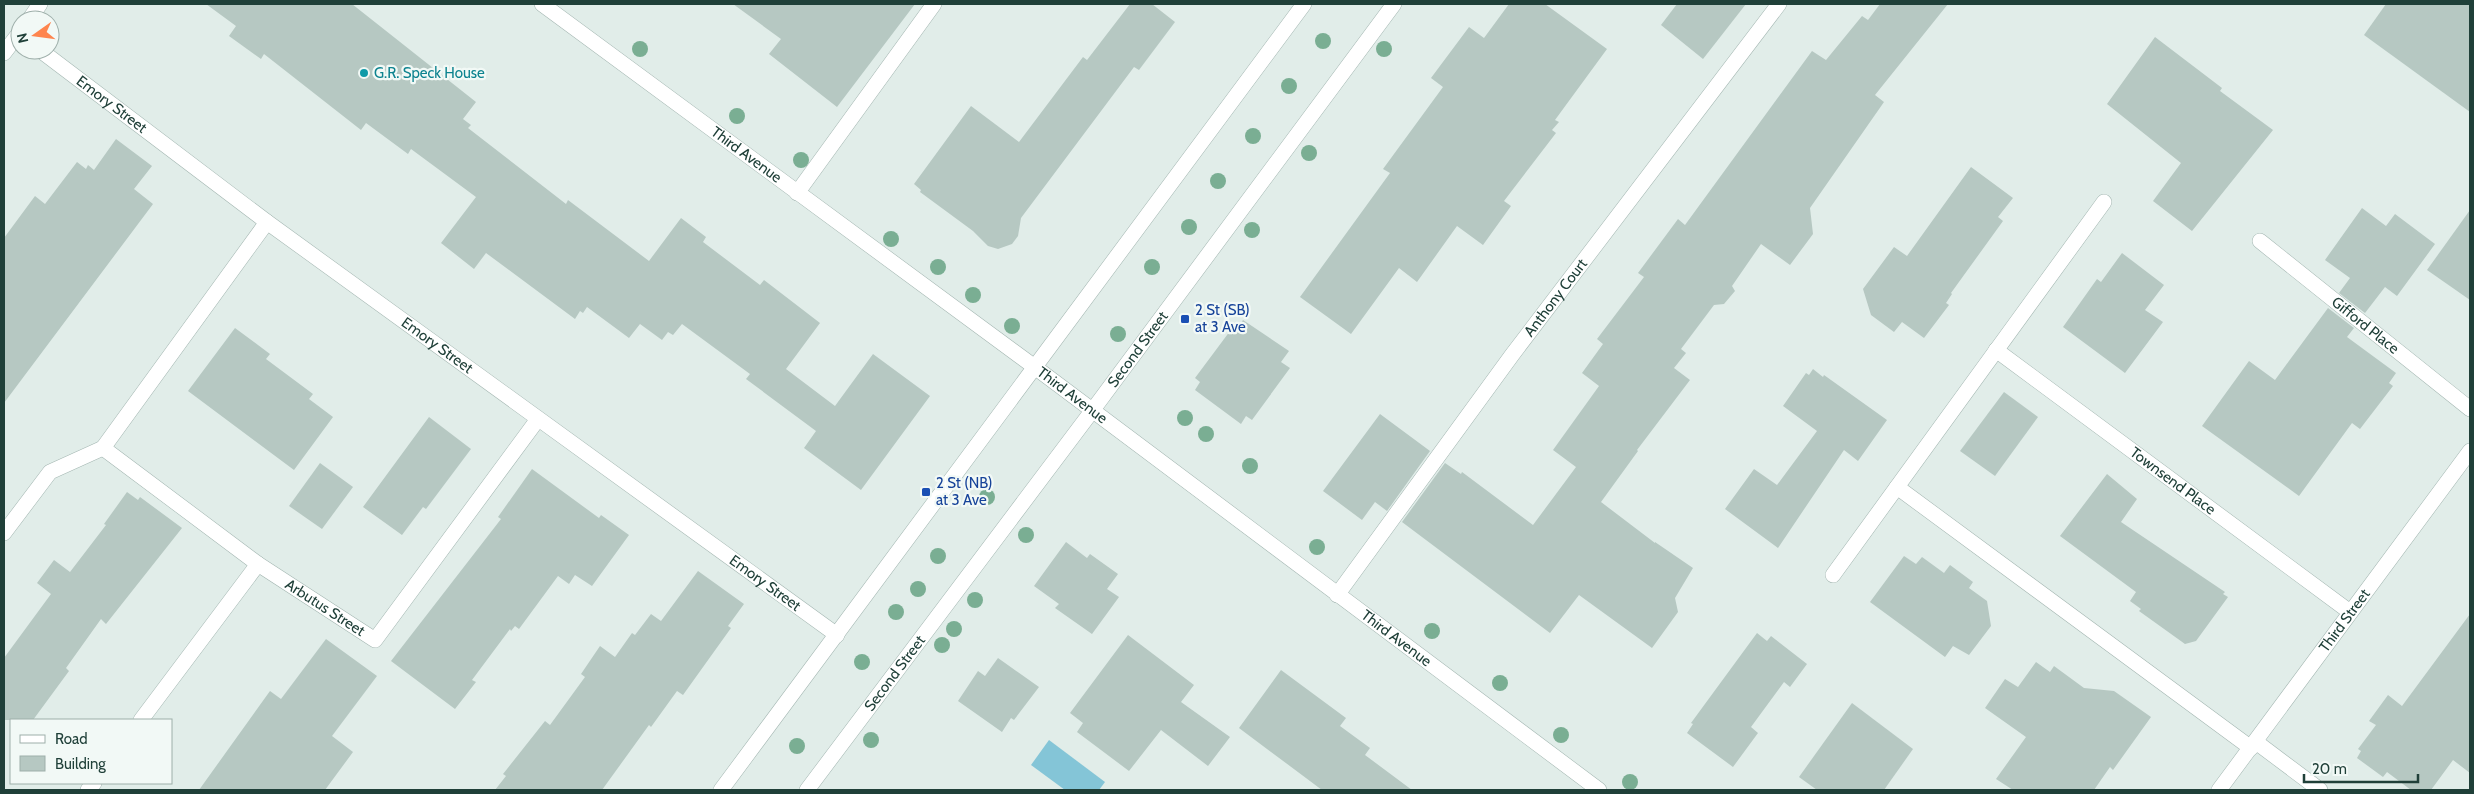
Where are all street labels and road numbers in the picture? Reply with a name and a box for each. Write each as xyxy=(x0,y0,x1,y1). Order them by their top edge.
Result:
street label: Emory Street xyxy=(73,72,151,137)
street label: Third Avenue xyxy=(708,123,786,187)
street label: Anthony Court xyxy=(1520,255,1591,340)
street label: Gifford Place xyxy=(2328,293,2403,358)
street label: Second Street xyxy=(1104,308,1172,391)
street label: Emory Street xyxy=(398,313,476,377)
street label: Third Avenue xyxy=(1034,363,1111,428)
street label: Townsend Place xyxy=(2127,443,2219,519)
street label: Emory Street xyxy=(726,551,804,615)
street label: Arbutus Street xyxy=(282,575,368,640)
street label: Third Street xyxy=(2315,585,2374,656)
street label: Third Avenue xyxy=(1358,606,1435,670)
street label: Second Street xyxy=(860,632,929,715)

